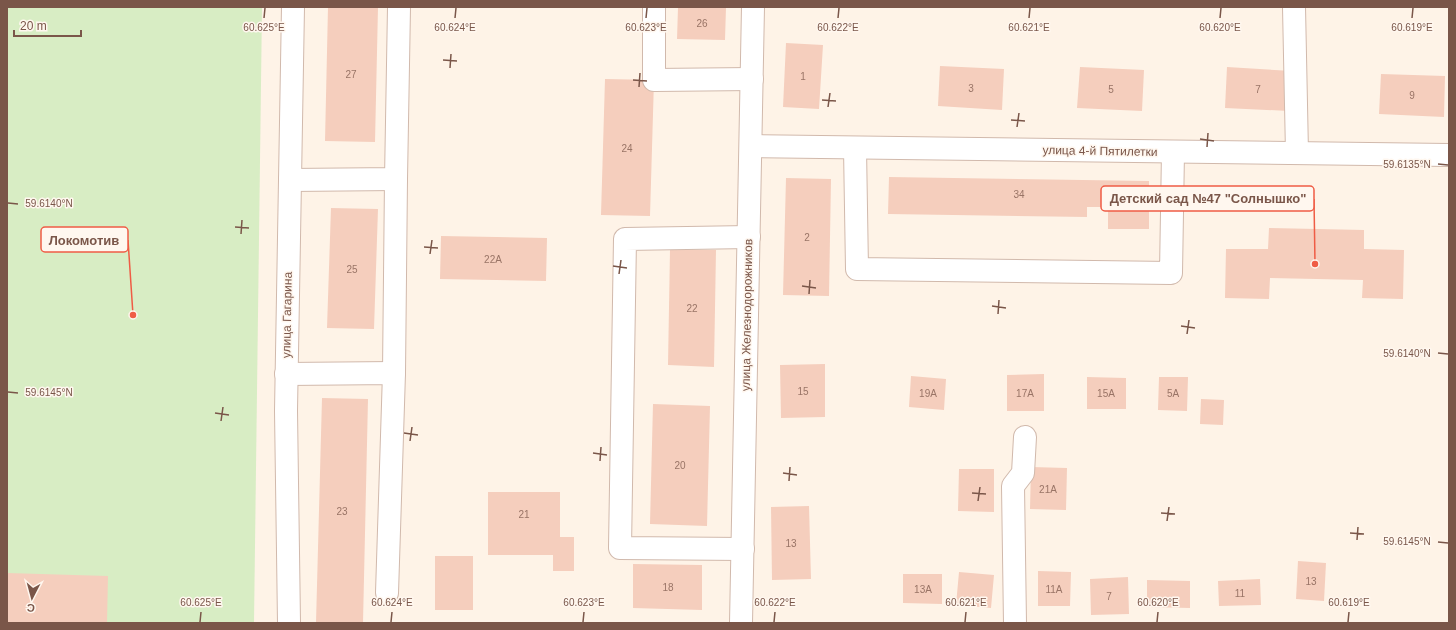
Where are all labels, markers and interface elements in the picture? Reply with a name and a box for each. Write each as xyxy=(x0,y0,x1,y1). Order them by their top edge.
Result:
scale bar xyxy=(14,12,81,38)
house number: 26 xyxy=(696,18,708,29)
text: 20 m xyxy=(20,19,47,33)
text: 60.625°E xyxy=(243,22,285,33)
text: 60.624°E xyxy=(434,22,476,33)
text: 60.623°E xyxy=(625,22,667,33)
text: 60.622°E xyxy=(817,22,859,33)
text: 60.621°E xyxy=(1008,22,1050,33)
text: 60.620°E xyxy=(1199,22,1241,33)
text: 60.619°E xyxy=(1391,22,1433,33)
house number: 27 xyxy=(345,69,357,80)
house number: 1 xyxy=(800,71,806,82)
house number: 3 xyxy=(968,83,974,94)
house number: 5 xyxy=(1108,84,1114,95)
house number: 7 xyxy=(1255,84,1261,95)
house number: 9 xyxy=(1409,90,1415,101)
house number: 24 xyxy=(621,143,633,154)
street label: улица 4-й Пятилетки xyxy=(1042,143,1158,159)
text: 59.6135°N xyxy=(1383,159,1431,170)
callout: Детский сад №47 "Солнышко" xyxy=(1101,186,1314,211)
house number: 34 xyxy=(1013,189,1025,200)
text: Детский сад №47 "Солнышко" xyxy=(1110,191,1306,206)
text: 59.6140°N xyxy=(25,198,73,209)
callout: Локомотив xyxy=(41,227,128,252)
house number: 2 xyxy=(804,232,810,243)
text: Локомотив xyxy=(49,233,119,248)
street label: улица Железнодорожников xyxy=(739,239,755,391)
house number: 22А xyxy=(484,254,502,265)
house number: 25 xyxy=(346,264,358,275)
street label: улица Гагарина xyxy=(279,271,295,358)
house number: 22 xyxy=(686,303,698,314)
text: 59.6140°N xyxy=(1383,348,1431,359)
house number: 15 xyxy=(797,386,809,397)
text: 59.6145°N xyxy=(25,387,73,398)
house number: 19А xyxy=(919,388,937,399)
house number: 17А xyxy=(1016,388,1034,399)
house number: 15А xyxy=(1097,388,1115,399)
house number: 5А xyxy=(1167,388,1179,399)
house number: 20 xyxy=(674,460,686,471)
house number: 21А xyxy=(1039,484,1057,495)
house number: 23 xyxy=(336,506,348,517)
house number: 21 xyxy=(518,509,530,520)
text: 59.6145°N xyxy=(1383,536,1431,547)
house number: 13 xyxy=(785,538,797,549)
house number: 13 xyxy=(1305,576,1317,587)
north arrow xyxy=(12,578,52,618)
house number: 18 xyxy=(662,582,674,593)
house number: 13А xyxy=(914,584,932,595)
house number: 11А xyxy=(1045,584,1063,595)
house number: 11 xyxy=(1235,588,1246,599)
house number: 7 xyxy=(1106,591,1112,602)
text: 60.625°E xyxy=(180,597,222,608)
text: 60.624°E xyxy=(371,597,413,608)
text: 60.623°E xyxy=(563,597,605,608)
text: 60.622°E xyxy=(754,597,796,608)
text: 60.621°E xyxy=(945,597,987,608)
text: 60.620°E xyxy=(1137,597,1179,608)
text: 60.619°E xyxy=(1328,597,1370,608)
text: С xyxy=(26,602,36,614)

